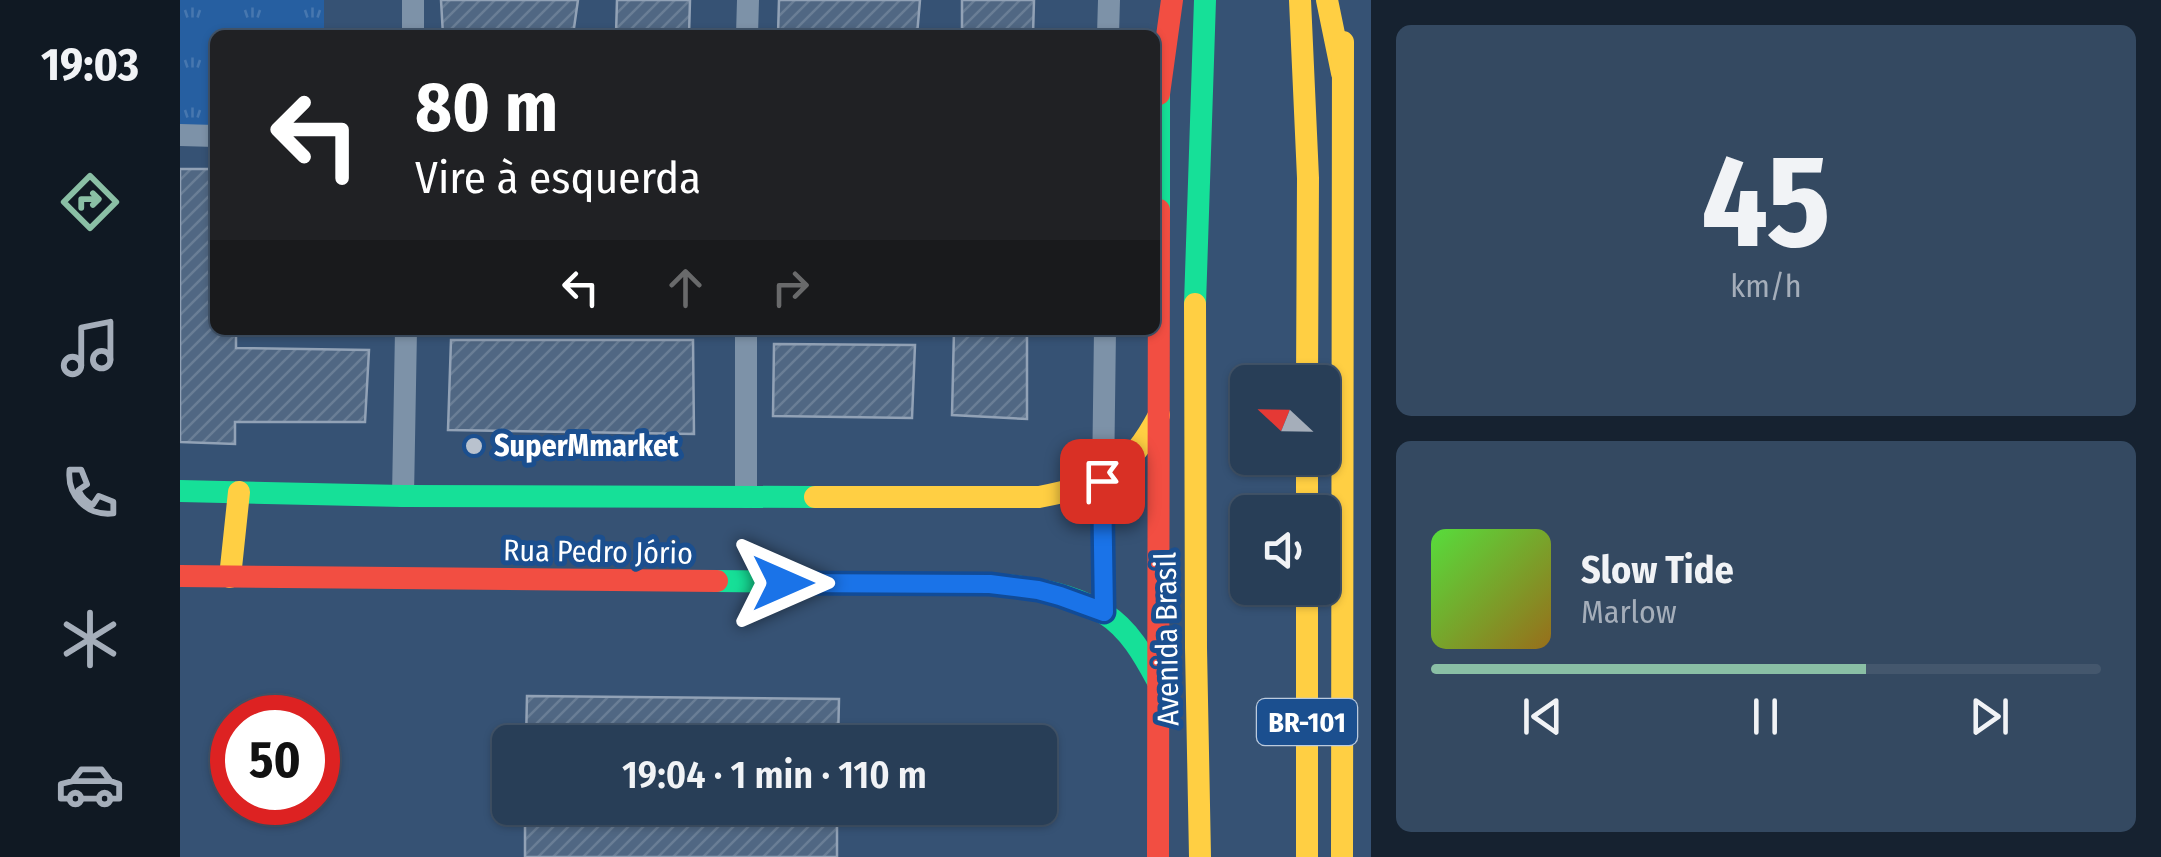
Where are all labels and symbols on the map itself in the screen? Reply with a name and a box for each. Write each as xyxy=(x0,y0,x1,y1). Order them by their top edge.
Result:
north arrow xyxy=(1230,365,1340,475)
place label: SuperMmarket xyxy=(494,428,679,464)
marker: SuperMmarket xyxy=(463,435,485,457)
pin xyxy=(1060,439,1145,524)
position arrow xyxy=(731,531,835,635)
street label: Rua Pedro Jório xyxy=(503,532,693,572)
street label: Avenida Brasil xyxy=(1147,552,1187,726)
speed limit sign: 50 xyxy=(210,695,340,825)
road number: BR-101 xyxy=(1257,699,1357,745)

